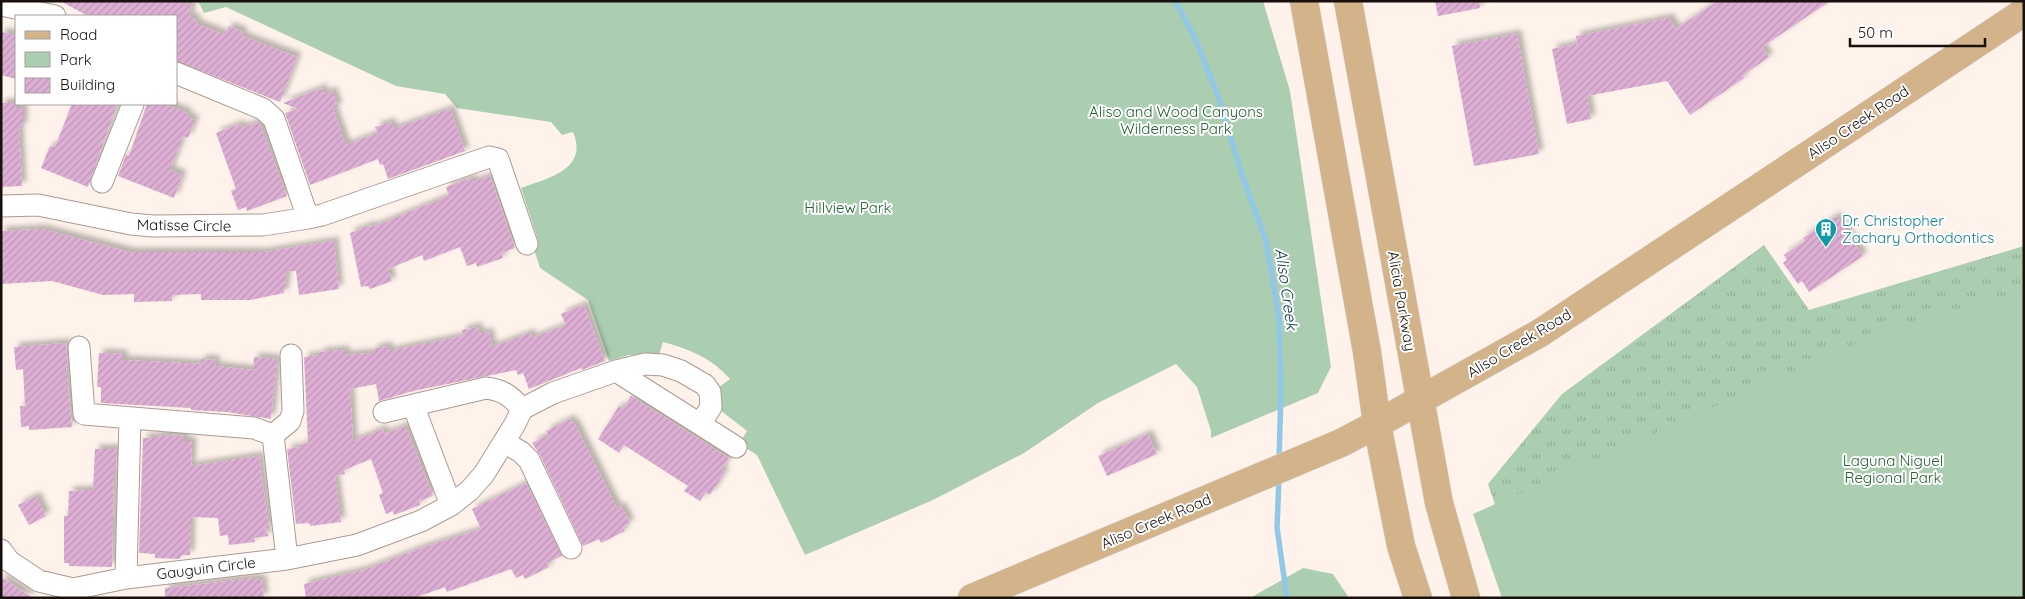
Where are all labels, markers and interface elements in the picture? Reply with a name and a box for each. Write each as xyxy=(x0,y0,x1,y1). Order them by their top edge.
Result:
legend xyxy=(15,15,178,105)
scale bar xyxy=(1850,15,1985,47)
text: 50 m xyxy=(1858,23,1893,42)
text: Road xyxy=(60,25,97,44)
text: Park xyxy=(60,50,92,69)
text: Building xyxy=(60,75,115,94)
street label: Aliso Creek Road xyxy=(1804,81,1912,163)
park label: Aliso and Wood Canyons Wilderness Park xyxy=(1089,102,1263,138)
park label: Hillview Park xyxy=(804,198,892,217)
place label: Dr. Christopher Zachary Orthodontics xyxy=(1842,211,1994,247)
street label: Matisse Circle xyxy=(137,215,231,235)
building icon: Dr. Christopher Zachary Orthodontics xyxy=(1814,217,1838,248)
water label: Aliso Creek xyxy=(1271,247,1303,332)
street label: Alicia Parkway xyxy=(1384,249,1420,353)
street label: Aliso Creek Road xyxy=(1463,304,1575,382)
park label: Laguna Niguel Regional Park xyxy=(1843,451,1943,487)
street label: Aliso Creek Road xyxy=(1098,489,1214,553)
street label: Gauguin Circle xyxy=(155,552,257,584)

